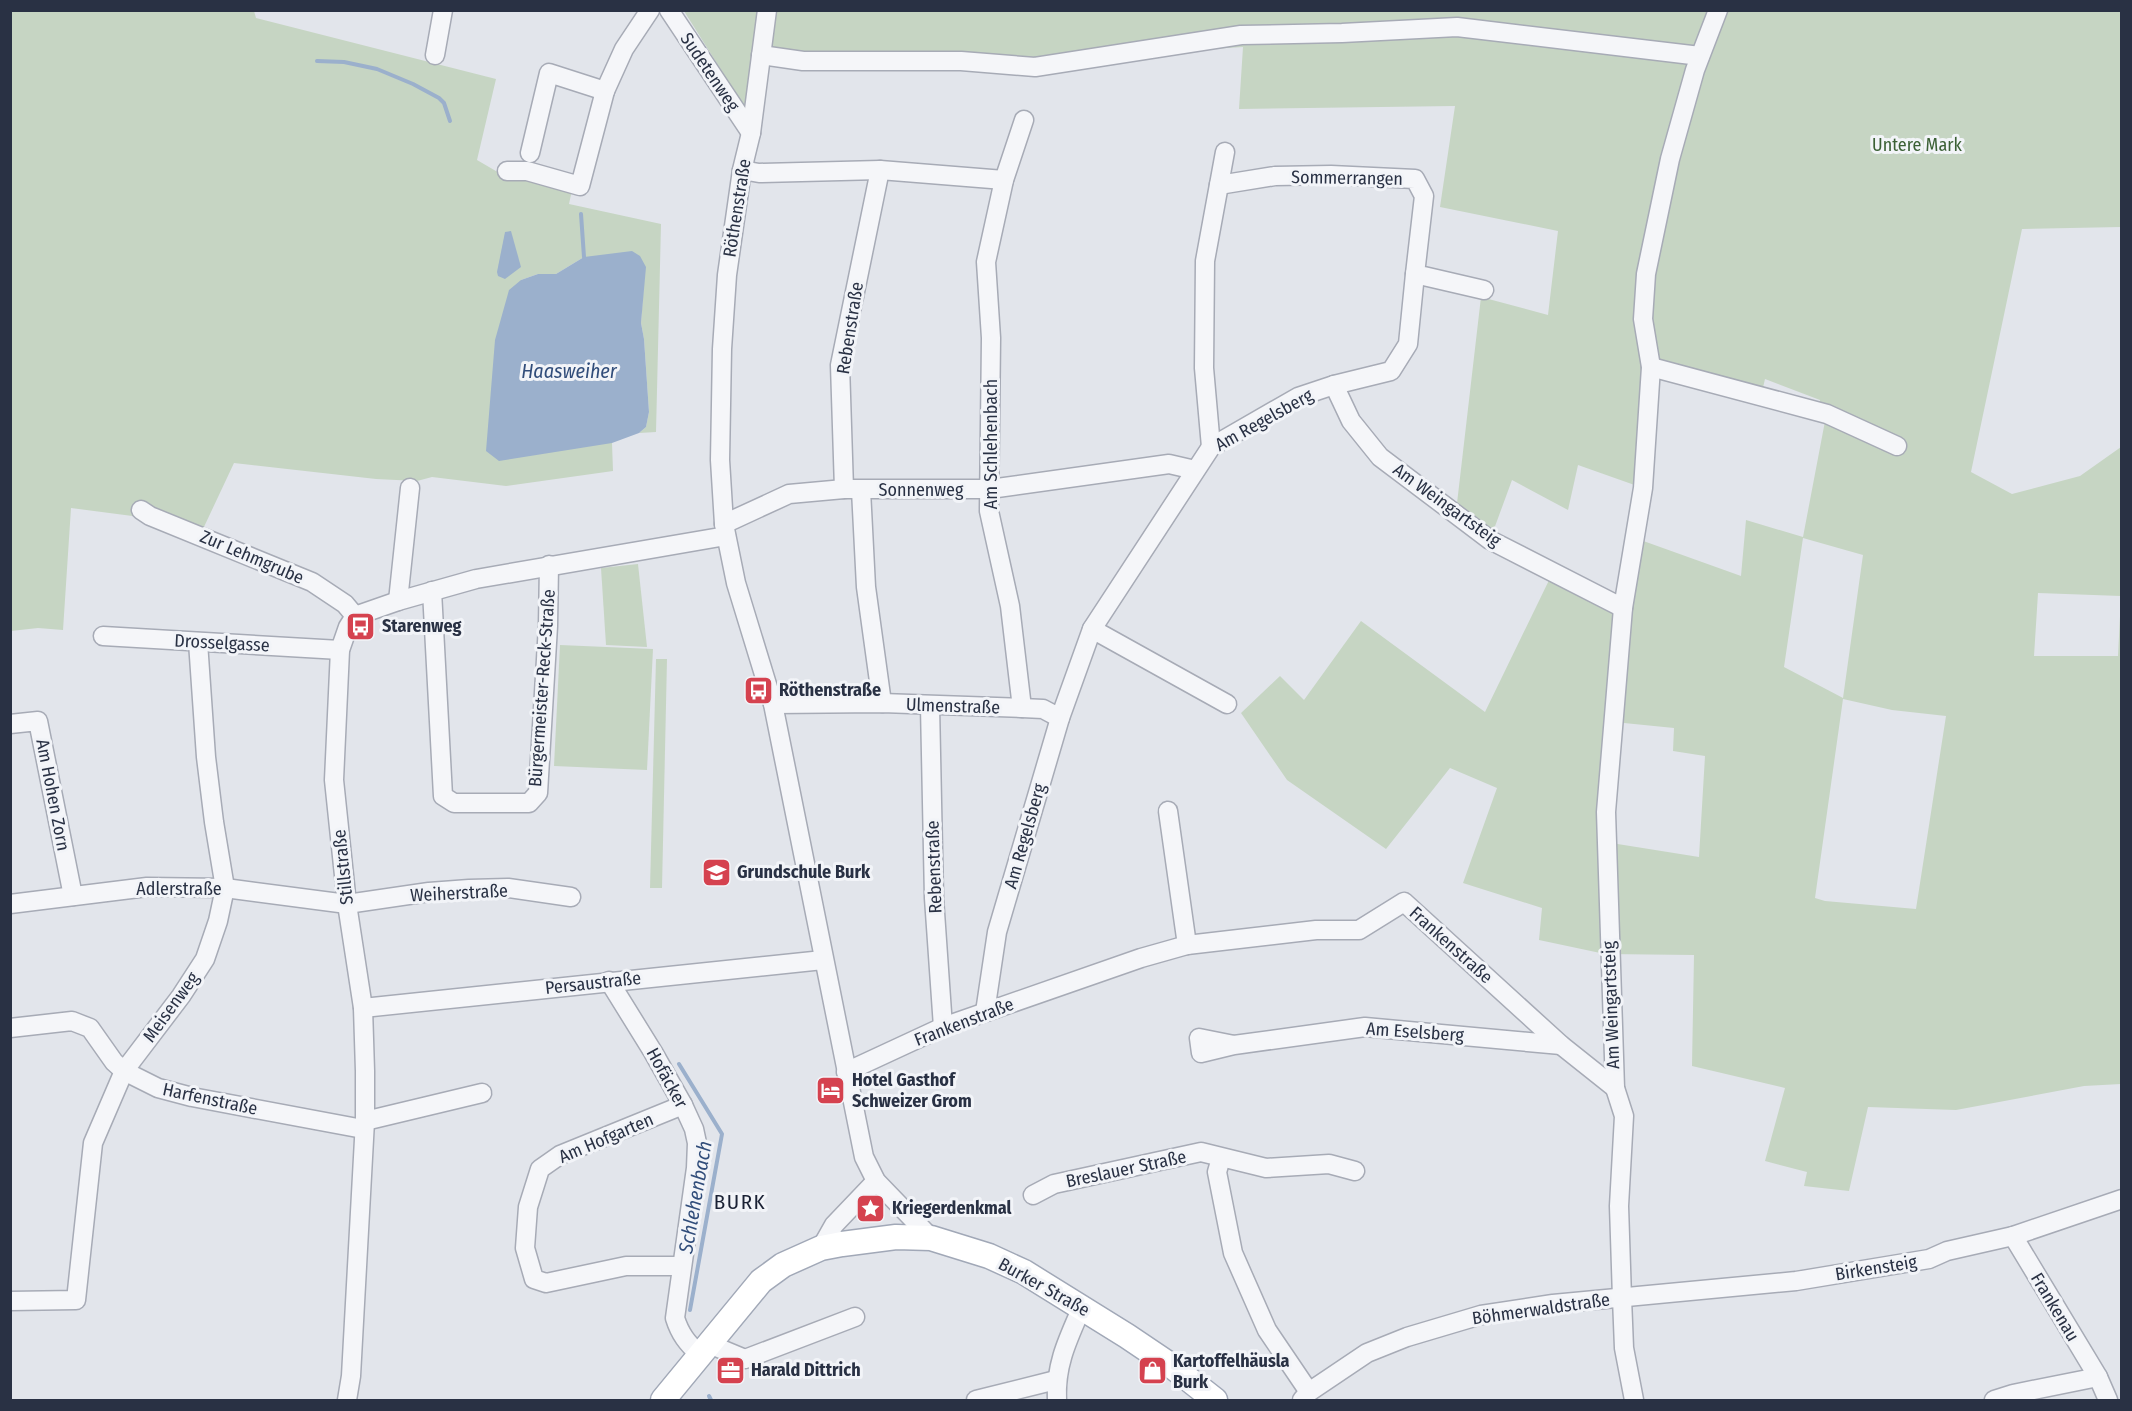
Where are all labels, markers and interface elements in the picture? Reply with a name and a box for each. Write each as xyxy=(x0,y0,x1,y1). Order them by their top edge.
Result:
street label: Sudetenweg xyxy=(676,29,745,116)
park label: Untere Mark xyxy=(1872,134,1962,156)
street label: Röthenstraße xyxy=(718,157,756,259)
street label: Sommerrangen xyxy=(1291,166,1403,190)
street label: Rebenstraße xyxy=(832,280,868,376)
water label: Haasweiher xyxy=(521,359,618,383)
street label: Am Schlehenbach xyxy=(980,379,1002,509)
street label: Am Regelsberg xyxy=(1211,384,1317,456)
street label: Am Weingartsteig xyxy=(1389,458,1506,552)
street label: Sonnenweg xyxy=(879,479,964,501)
street label: Zur Lehmgrube xyxy=(197,525,307,589)
street label: Bürgermeister-Reck-Straße xyxy=(524,588,560,788)
bus stop icon: Starenweg xyxy=(345,610,377,642)
place label: Starenweg xyxy=(382,615,462,637)
street label: Drosselgasse xyxy=(174,630,270,656)
bus stop icon: Röthenstraße xyxy=(742,674,774,706)
place label: Röthenstraße xyxy=(779,679,881,701)
street label: Ulmenstraße xyxy=(906,693,1001,719)
street label: Am Hohen Zorn xyxy=(31,737,75,853)
street label: Am Regelsberg xyxy=(999,780,1051,891)
street label: Rebenstraße xyxy=(921,820,947,914)
street label: Stillstraße xyxy=(328,828,358,906)
school or university icon: Grundschule Burk xyxy=(700,856,732,888)
place label: Grundschule Burk xyxy=(737,861,871,883)
street label: Adlerstraße xyxy=(136,878,222,900)
street label: Weiherstraße xyxy=(410,879,509,907)
street label: Frankenstraße xyxy=(1405,902,1497,988)
street label: Am Weingartsteig xyxy=(1598,940,1624,1069)
street label: Meisenweg xyxy=(138,967,204,1046)
street label: Persaustraße xyxy=(544,967,642,999)
street label: Frankenstraße xyxy=(911,993,1017,1051)
street label: Am Eselsberg xyxy=(1365,1018,1465,1046)
street label: Hofäcker xyxy=(642,1044,693,1113)
place label: Hotel Gasthof Schweizer Grom xyxy=(852,1069,972,1112)
hotel icon: Hotel Gasthof Schweizer Grom xyxy=(815,1074,847,1106)
street label: Harfenstraße xyxy=(161,1078,260,1120)
street label: Am Hofgarten xyxy=(555,1108,657,1168)
water label: Schlehenbach xyxy=(673,1139,717,1256)
street label: Breslauer Straße xyxy=(1064,1145,1188,1192)
district label: BURK xyxy=(714,1189,766,1215)
place icon: Kriegerdenkmal xyxy=(855,1192,887,1224)
place label: Kriegerdenkmal xyxy=(892,1197,1012,1219)
street label: Birkensteig xyxy=(1834,1251,1919,1285)
street label: Burker Straße xyxy=(994,1253,1094,1321)
street label: Frankenau xyxy=(2026,1269,2084,1345)
street label: Böhmerwaldstraße xyxy=(1471,1288,1611,1330)
place label: Kartoffelhäusla Burk xyxy=(1173,1350,1290,1393)
office icon: Harald Dittrich xyxy=(714,1354,746,1386)
shop icon: Kartoffelhäusla Burk xyxy=(1136,1355,1168,1387)
place label: Harald Dittrich xyxy=(751,1359,861,1381)

